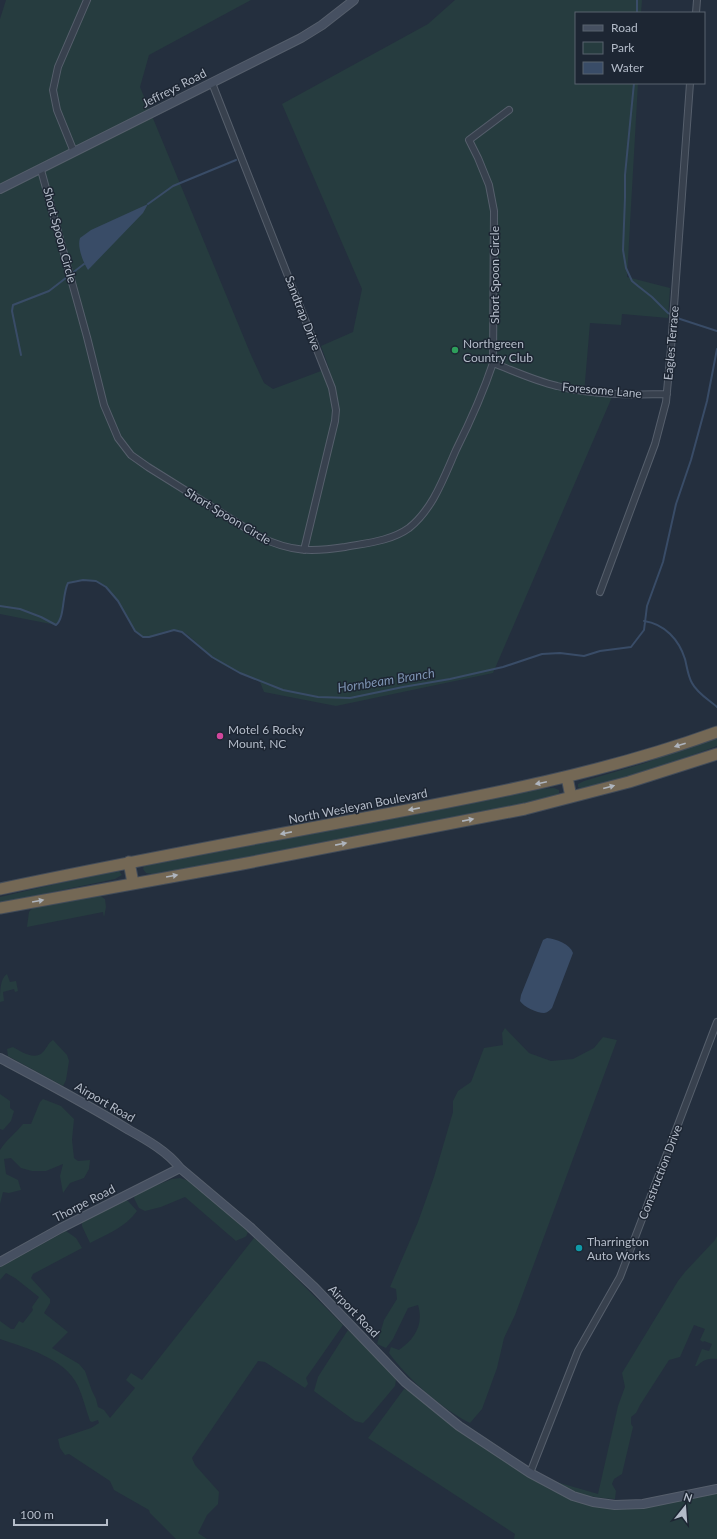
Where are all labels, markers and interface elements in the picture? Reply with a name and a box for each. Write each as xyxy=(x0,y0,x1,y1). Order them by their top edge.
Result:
legend xyxy=(575,12,705,84)
text: Road xyxy=(611,20,638,35)
text: Park xyxy=(611,40,635,55)
text: Water xyxy=(611,60,644,75)
street label: Jeffreys Road xyxy=(139,65,209,111)
street label: Short Spoon Circle xyxy=(40,186,80,284)
street label: Short Spoon Circle xyxy=(487,226,502,324)
street label: Sandtrap Drive xyxy=(282,274,324,352)
street label: Eagles Terrace xyxy=(660,305,682,381)
place label: Northgreen Country Club xyxy=(463,336,533,365)
marker: Northgreen Country Club xyxy=(450,345,460,355)
street label: Foresome Lane xyxy=(562,379,642,401)
street label: Short Spoon Circle xyxy=(182,484,274,548)
water label: Hornbeam Branch xyxy=(336,664,436,696)
place label: Motel 6 Rocky Mount, NC xyxy=(228,722,305,751)
marker: Motel 6 Rocky Mount, NC xyxy=(215,731,225,741)
one-way arrow xyxy=(674,742,686,748)
one-way arrow xyxy=(535,781,548,787)
one-way arrow xyxy=(603,784,615,790)
street label: North Wesleyan Boulevard xyxy=(287,785,429,827)
one-way arrow xyxy=(408,806,420,812)
one-way arrow xyxy=(462,816,474,822)
one-way arrow xyxy=(280,830,292,836)
one-way arrow xyxy=(335,841,347,847)
one-way arrow xyxy=(166,873,178,879)
one-way arrow xyxy=(32,897,44,903)
street label: Airport Road xyxy=(72,1079,138,1125)
street label: Construction Drive xyxy=(635,1123,685,1221)
street label: Thorpe Road xyxy=(50,1181,118,1225)
place label: Tharrington Auto Works xyxy=(587,1234,650,1263)
marker: Tharrington Auto Works xyxy=(574,1243,584,1253)
street label: Airport Road xyxy=(325,1282,383,1340)
north arrow xyxy=(665,1487,705,1527)
text: N xyxy=(682,1490,694,1504)
scale bar xyxy=(14,1501,107,1527)
text: 100 m xyxy=(20,1507,54,1522)

